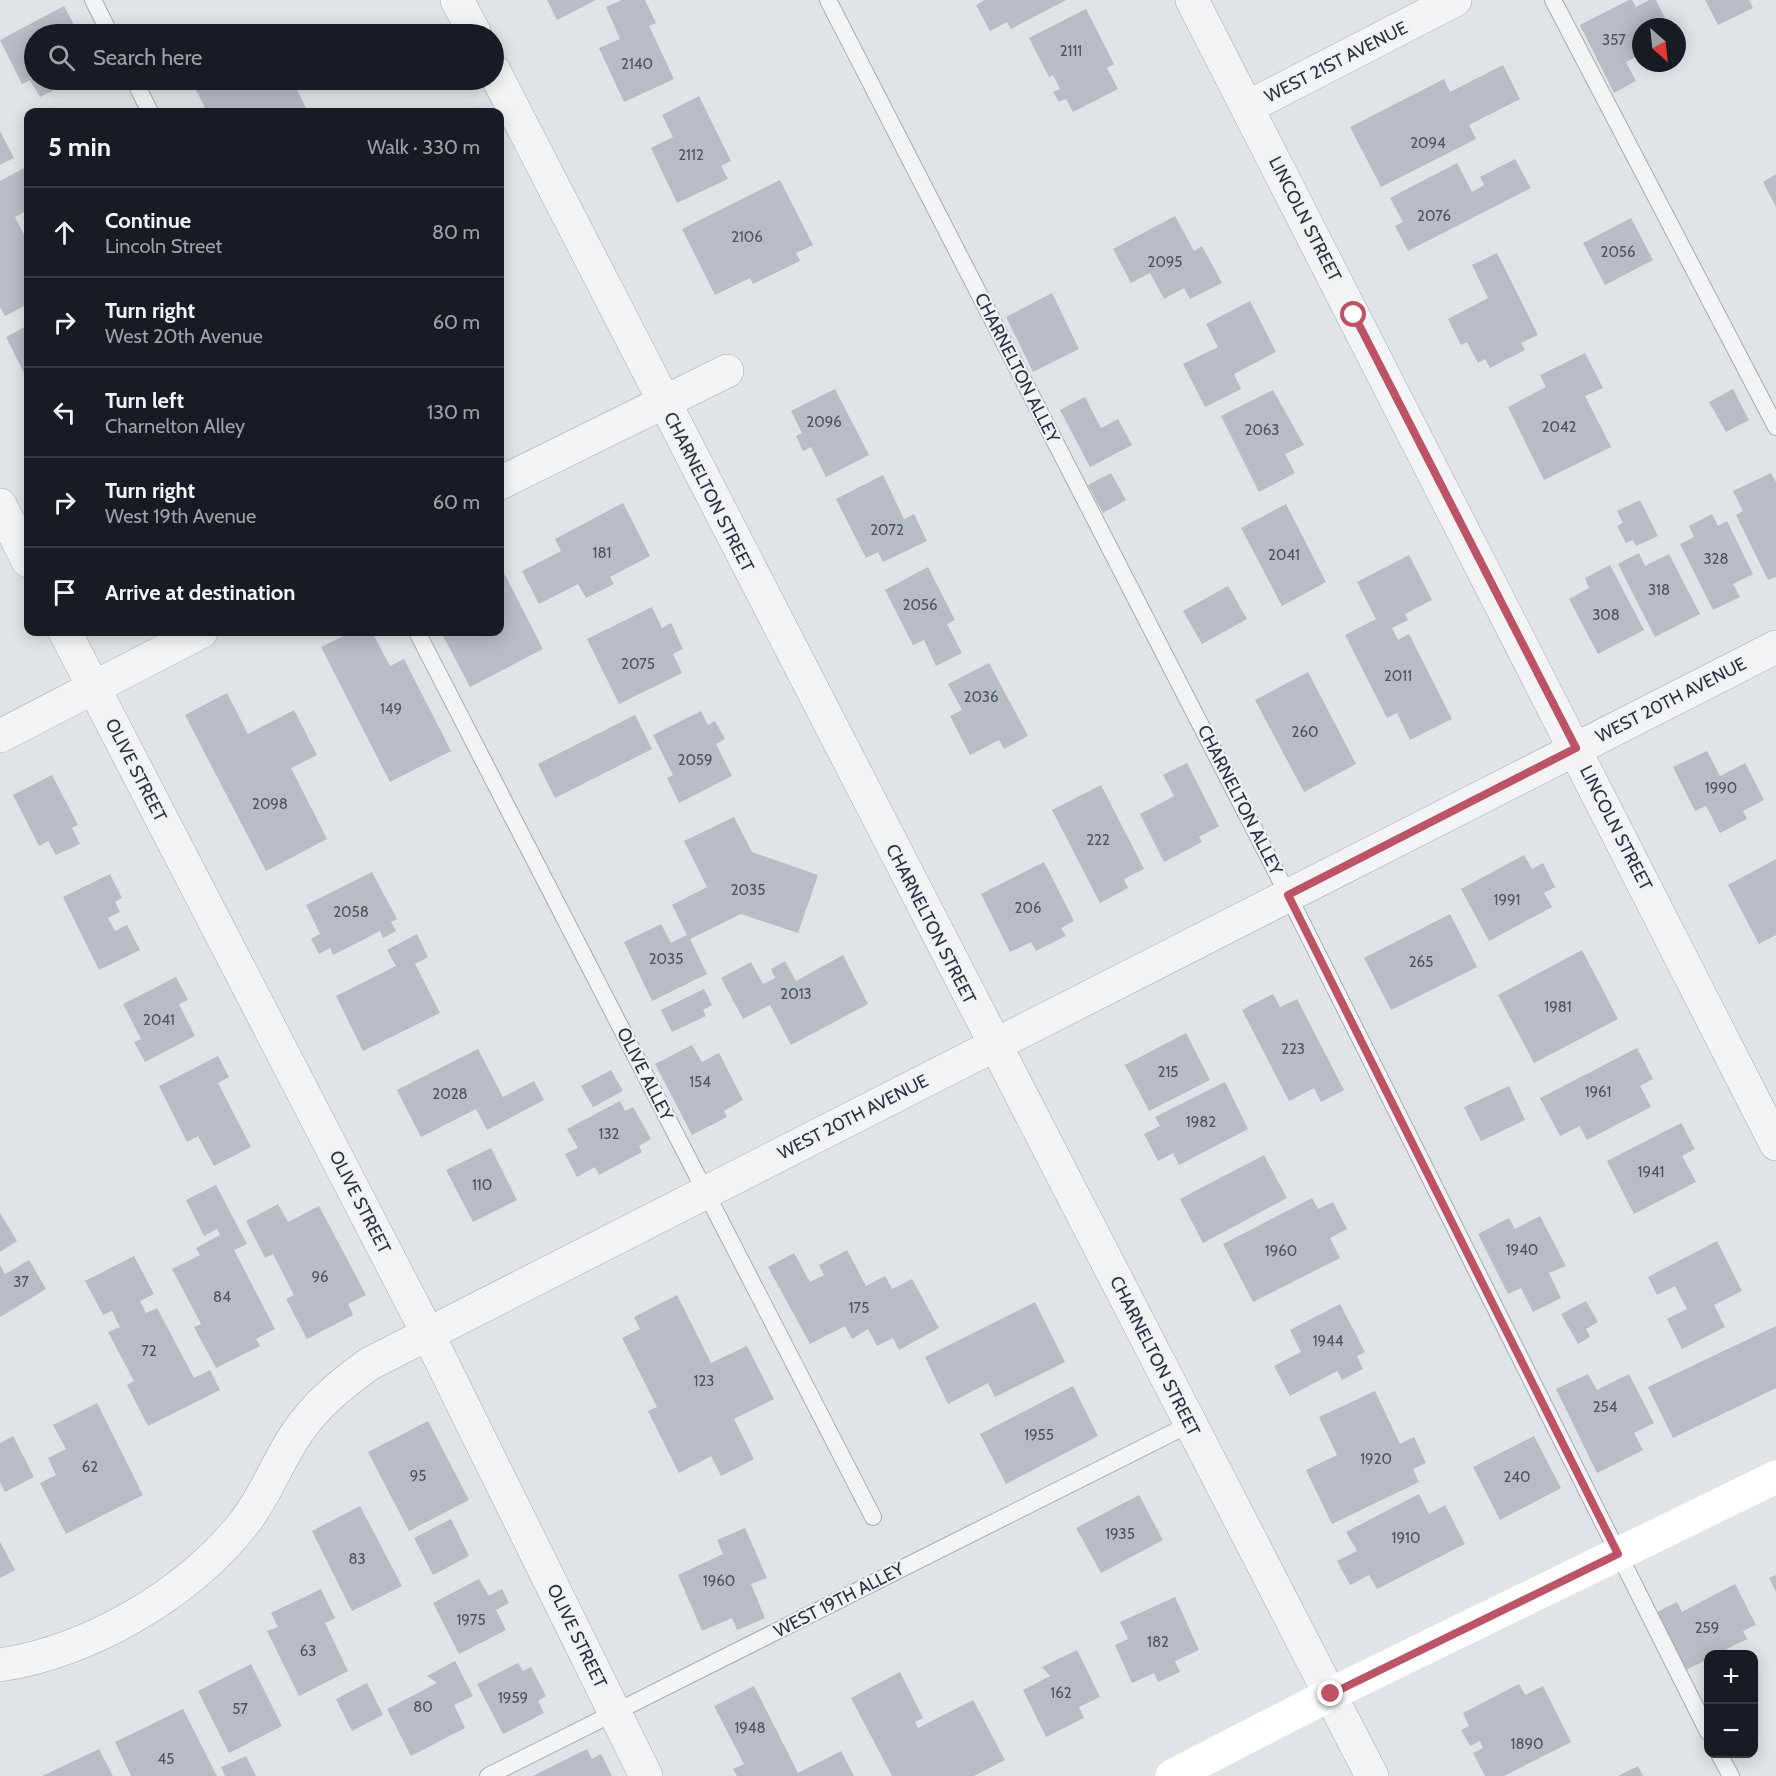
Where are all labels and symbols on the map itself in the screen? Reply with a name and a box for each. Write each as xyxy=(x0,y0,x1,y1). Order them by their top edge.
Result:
street label: WEST 21ST AVENUE xyxy=(1261,16,1411,108)
north arrow xyxy=(1632,18,1686,72)
house number: 357 xyxy=(1602,31,1626,49)
house number: 2111 xyxy=(1060,42,1082,60)
house number: 2140 xyxy=(621,55,653,73)
house number: 2094 xyxy=(1410,134,1446,152)
house number: 2112 xyxy=(678,146,704,164)
street label: LINCOLN STREET xyxy=(1264,153,1346,285)
house number: 2076 xyxy=(1417,207,1451,225)
house number: 2106 xyxy=(731,228,763,246)
house number: 2056 xyxy=(1601,243,1635,261)
house number: 2095 xyxy=(1148,253,1182,271)
street label: CHARNELTON ALLEY xyxy=(970,289,1065,447)
route start xyxy=(1340,301,1366,327)
street label: CHARNELTON STREET xyxy=(659,408,759,576)
house number: 2096 xyxy=(806,413,842,431)
house number: 2042 xyxy=(1542,418,1577,436)
house number: 2063 xyxy=(1245,421,1279,439)
house number: 2072 xyxy=(870,521,904,539)
house number: 181 xyxy=(593,544,611,562)
house number: 2041 xyxy=(1268,546,1300,564)
house number: 328 xyxy=(1703,550,1729,568)
house number: 318 xyxy=(1648,581,1670,599)
house number: 2056 xyxy=(903,596,937,614)
house number: 308 xyxy=(1592,606,1620,624)
street label: WEST 20TH AVENUE xyxy=(1592,653,1750,747)
house number: 2075 xyxy=(621,655,655,673)
house number: 2011 xyxy=(1384,667,1412,685)
house number: 2036 xyxy=(964,688,998,706)
house number: 149 xyxy=(380,700,402,718)
street label: OLIVE STREET xyxy=(101,715,172,826)
street label: CHARNELTON ALLEY xyxy=(1193,721,1288,879)
house number: 260 xyxy=(1292,723,1318,741)
house number: 2059 xyxy=(678,751,712,769)
street label: LINCOLN STREET xyxy=(1575,762,1657,894)
house number: 1990 xyxy=(1705,779,1737,797)
house number: 2098 xyxy=(252,795,288,813)
house number: 222 xyxy=(1086,831,1110,849)
street label: CHARNELTON STREET xyxy=(881,840,981,1008)
house number: 2035 xyxy=(731,881,765,899)
house number: 1991 xyxy=(1494,891,1520,909)
house number: 206 xyxy=(1015,899,1041,917)
house number: 2058 xyxy=(333,903,369,921)
house number: 2035 xyxy=(649,950,683,968)
house number: 265 xyxy=(1409,953,1433,971)
house number: 2013 xyxy=(780,985,812,1003)
house number: 1981 xyxy=(1544,998,1572,1016)
house number: 2041 xyxy=(143,1011,175,1029)
street label: OLIVE ALLEY xyxy=(612,1024,678,1125)
house number: 223 xyxy=(1281,1040,1305,1058)
house number: 215 xyxy=(1158,1063,1178,1081)
street label: WEST 20TH AVENUE xyxy=(774,1070,932,1164)
house number: 154 xyxy=(689,1073,711,1091)
house number: 1961 xyxy=(1585,1083,1611,1101)
house number: 2028 xyxy=(432,1085,468,1103)
house number: 1982 xyxy=(1186,1113,1216,1131)
house number: 132 xyxy=(599,1125,620,1143)
street label: OLIVE STREET xyxy=(325,1147,396,1258)
house number: 1941 xyxy=(1638,1163,1664,1181)
house number: 110 xyxy=(472,1176,492,1194)
house number: 1940 xyxy=(1506,1241,1538,1259)
house number: 1960 xyxy=(1265,1242,1297,1260)
house number: 96 xyxy=(311,1268,329,1286)
street label: CHARNELTON STREET xyxy=(1105,1272,1205,1440)
house number: 37 xyxy=(13,1273,29,1291)
house number: 84 xyxy=(213,1288,231,1306)
house number: 175 xyxy=(849,1299,869,1317)
house number: 1944 xyxy=(1313,1332,1344,1350)
house number: 72 xyxy=(141,1342,157,1360)
house number: 123 xyxy=(694,1372,714,1390)
house number: 254 xyxy=(1593,1398,1618,1416)
house number: 1955 xyxy=(1024,1426,1054,1444)
house number: 1920 xyxy=(1360,1450,1392,1468)
house number: 62 xyxy=(82,1458,98,1476)
house number: 95 xyxy=(410,1467,426,1485)
house number: 240 xyxy=(1504,1468,1531,1486)
house number: 1935 xyxy=(1105,1525,1135,1543)
house number: 1910 xyxy=(1392,1529,1420,1547)
house number: 83 xyxy=(348,1550,366,1568)
street label: WEST 19TH ALLEY xyxy=(770,1557,908,1642)
house number: 1960 xyxy=(703,1572,735,1590)
street label: OLIVE STREET xyxy=(542,1580,612,1692)
house number: 1975 xyxy=(456,1611,486,1629)
house number: 259 xyxy=(1695,1619,1719,1637)
house number: 182 xyxy=(1147,1633,1169,1651)
house number: 63 xyxy=(300,1642,316,1660)
route end xyxy=(1317,1680,1343,1706)
house number: 162 xyxy=(1050,1684,1072,1702)
house number: 1959 xyxy=(498,1689,528,1707)
house number: 80 xyxy=(413,1698,433,1716)
house number: 57 xyxy=(232,1700,248,1718)
house number: 1948 xyxy=(734,1719,766,1737)
house number: 1890 xyxy=(1511,1735,1543,1753)
house number: 45 xyxy=(158,1750,174,1768)

